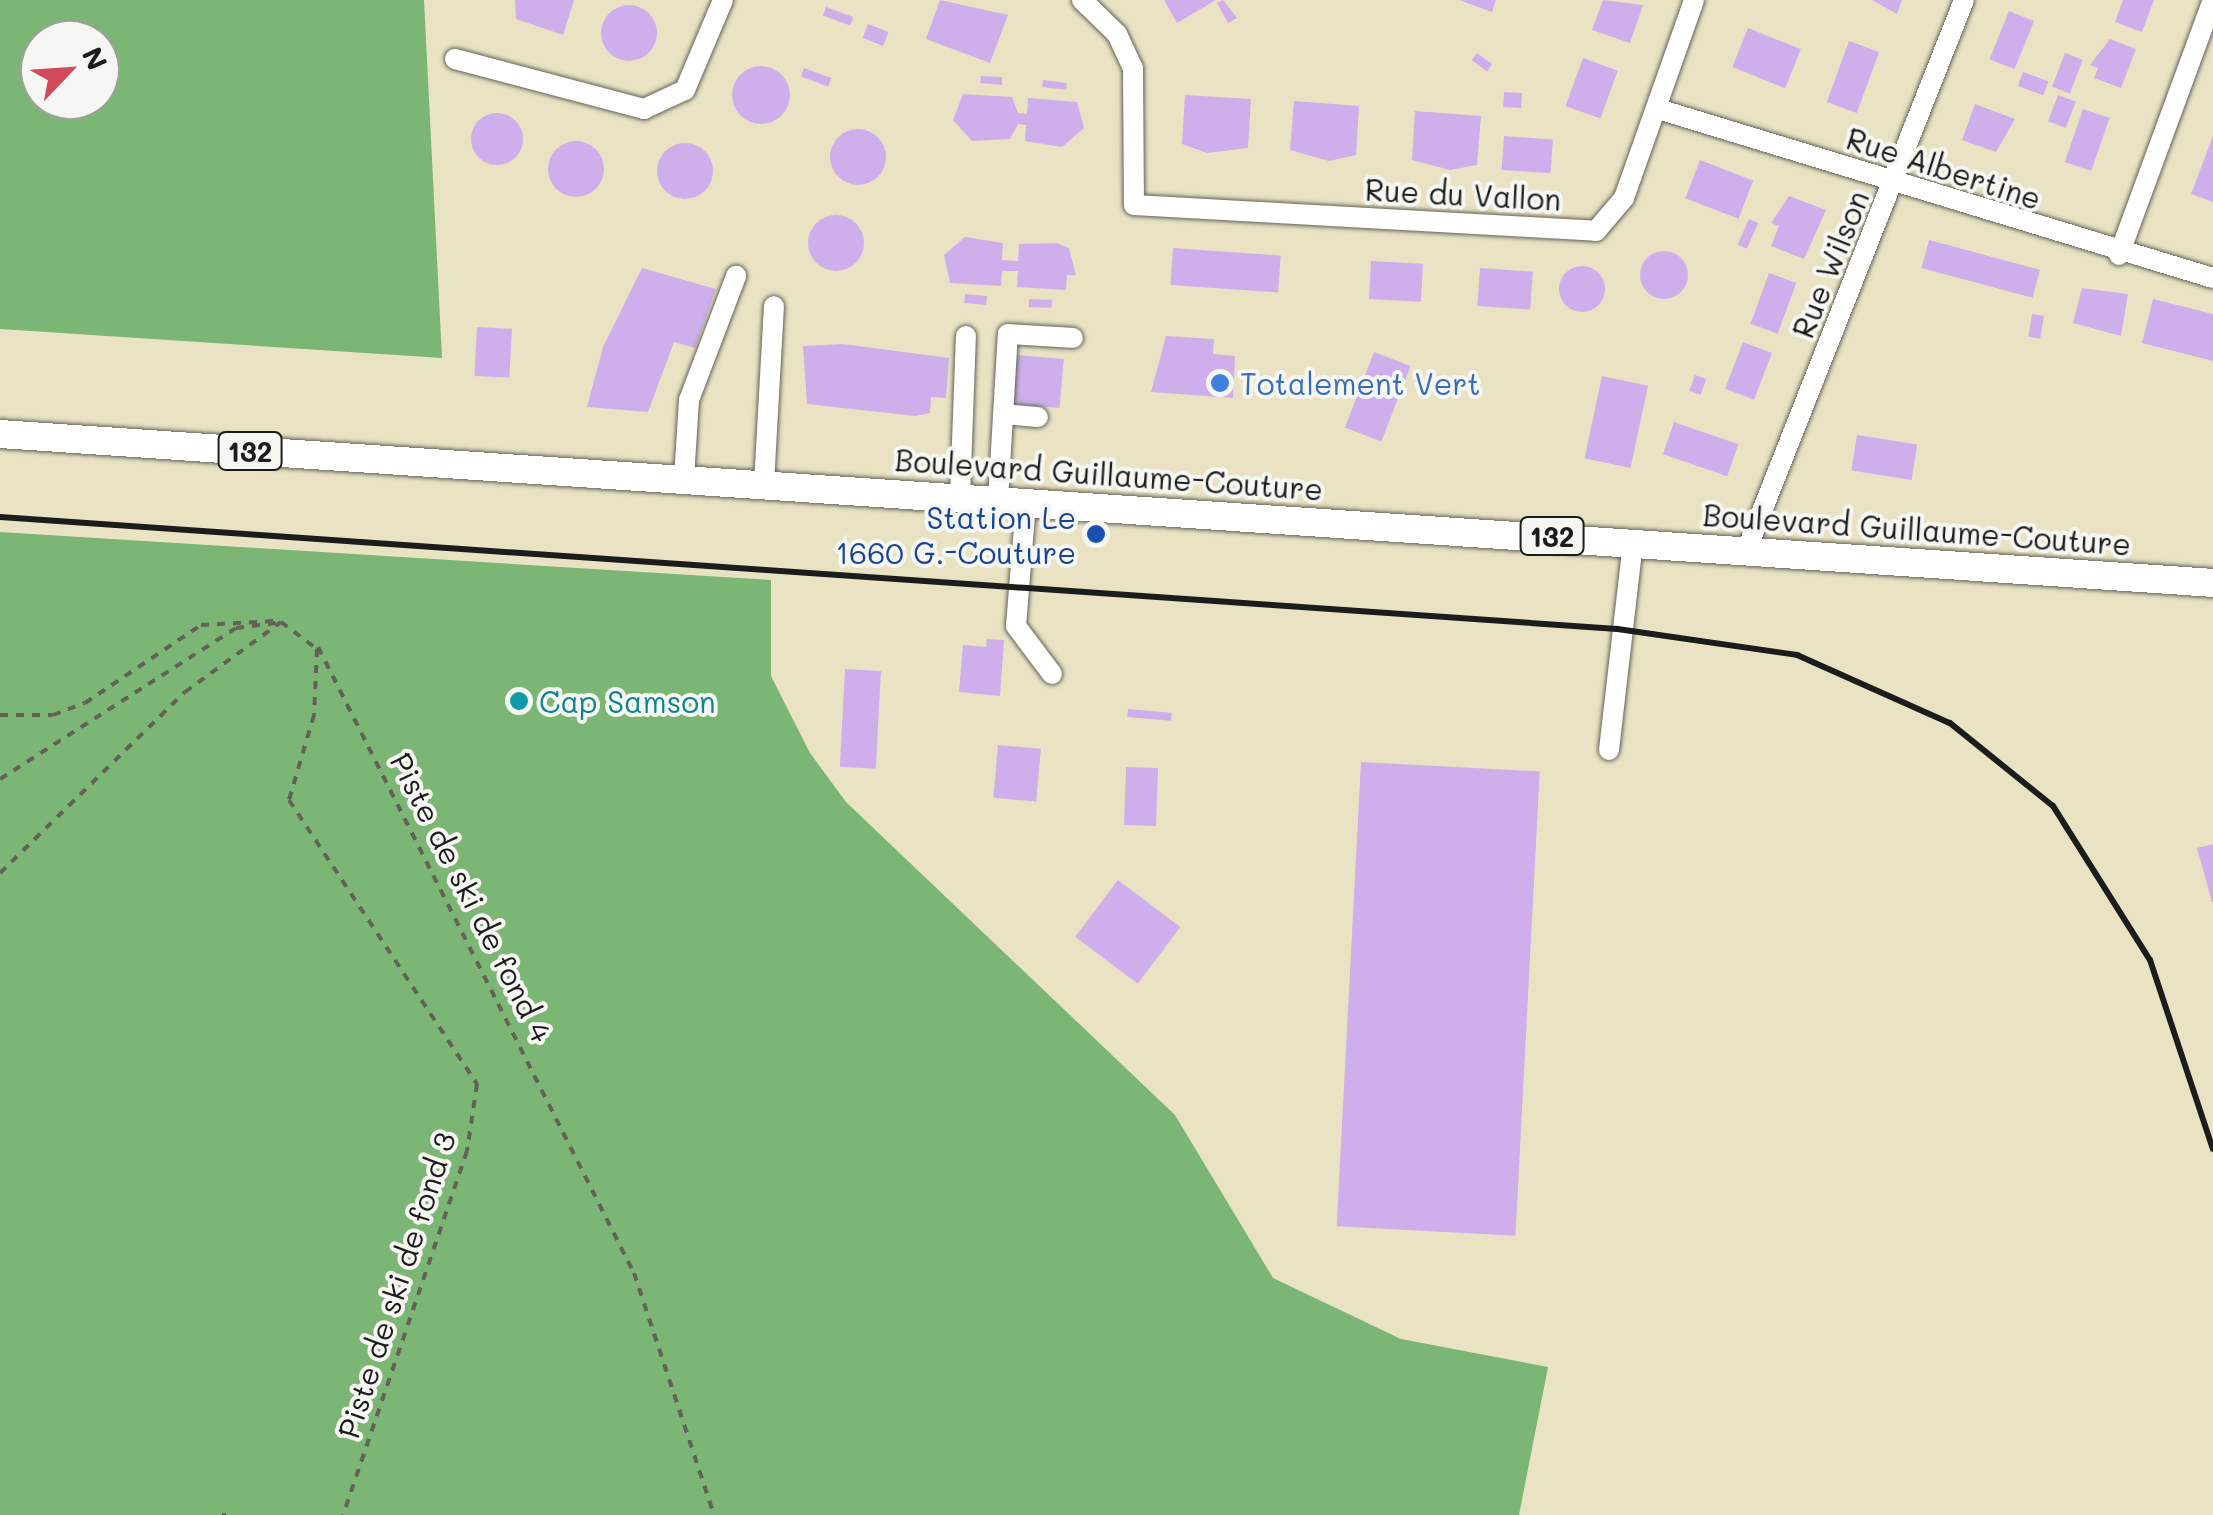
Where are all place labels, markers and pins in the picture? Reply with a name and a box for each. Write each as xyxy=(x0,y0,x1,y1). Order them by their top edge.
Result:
place label: Totalement Vert xyxy=(1240,365,1481,401)
marker: Totalement Vert xyxy=(1209,372,1231,394)
place label: Station Le 1660 G.-Couture xyxy=(836,499,1076,570)
marker: Station Le 1660 G.-Couture xyxy=(1085,523,1107,545)
place label: Cap Samson xyxy=(539,683,716,719)
marker: Cap Samson xyxy=(508,690,530,712)

